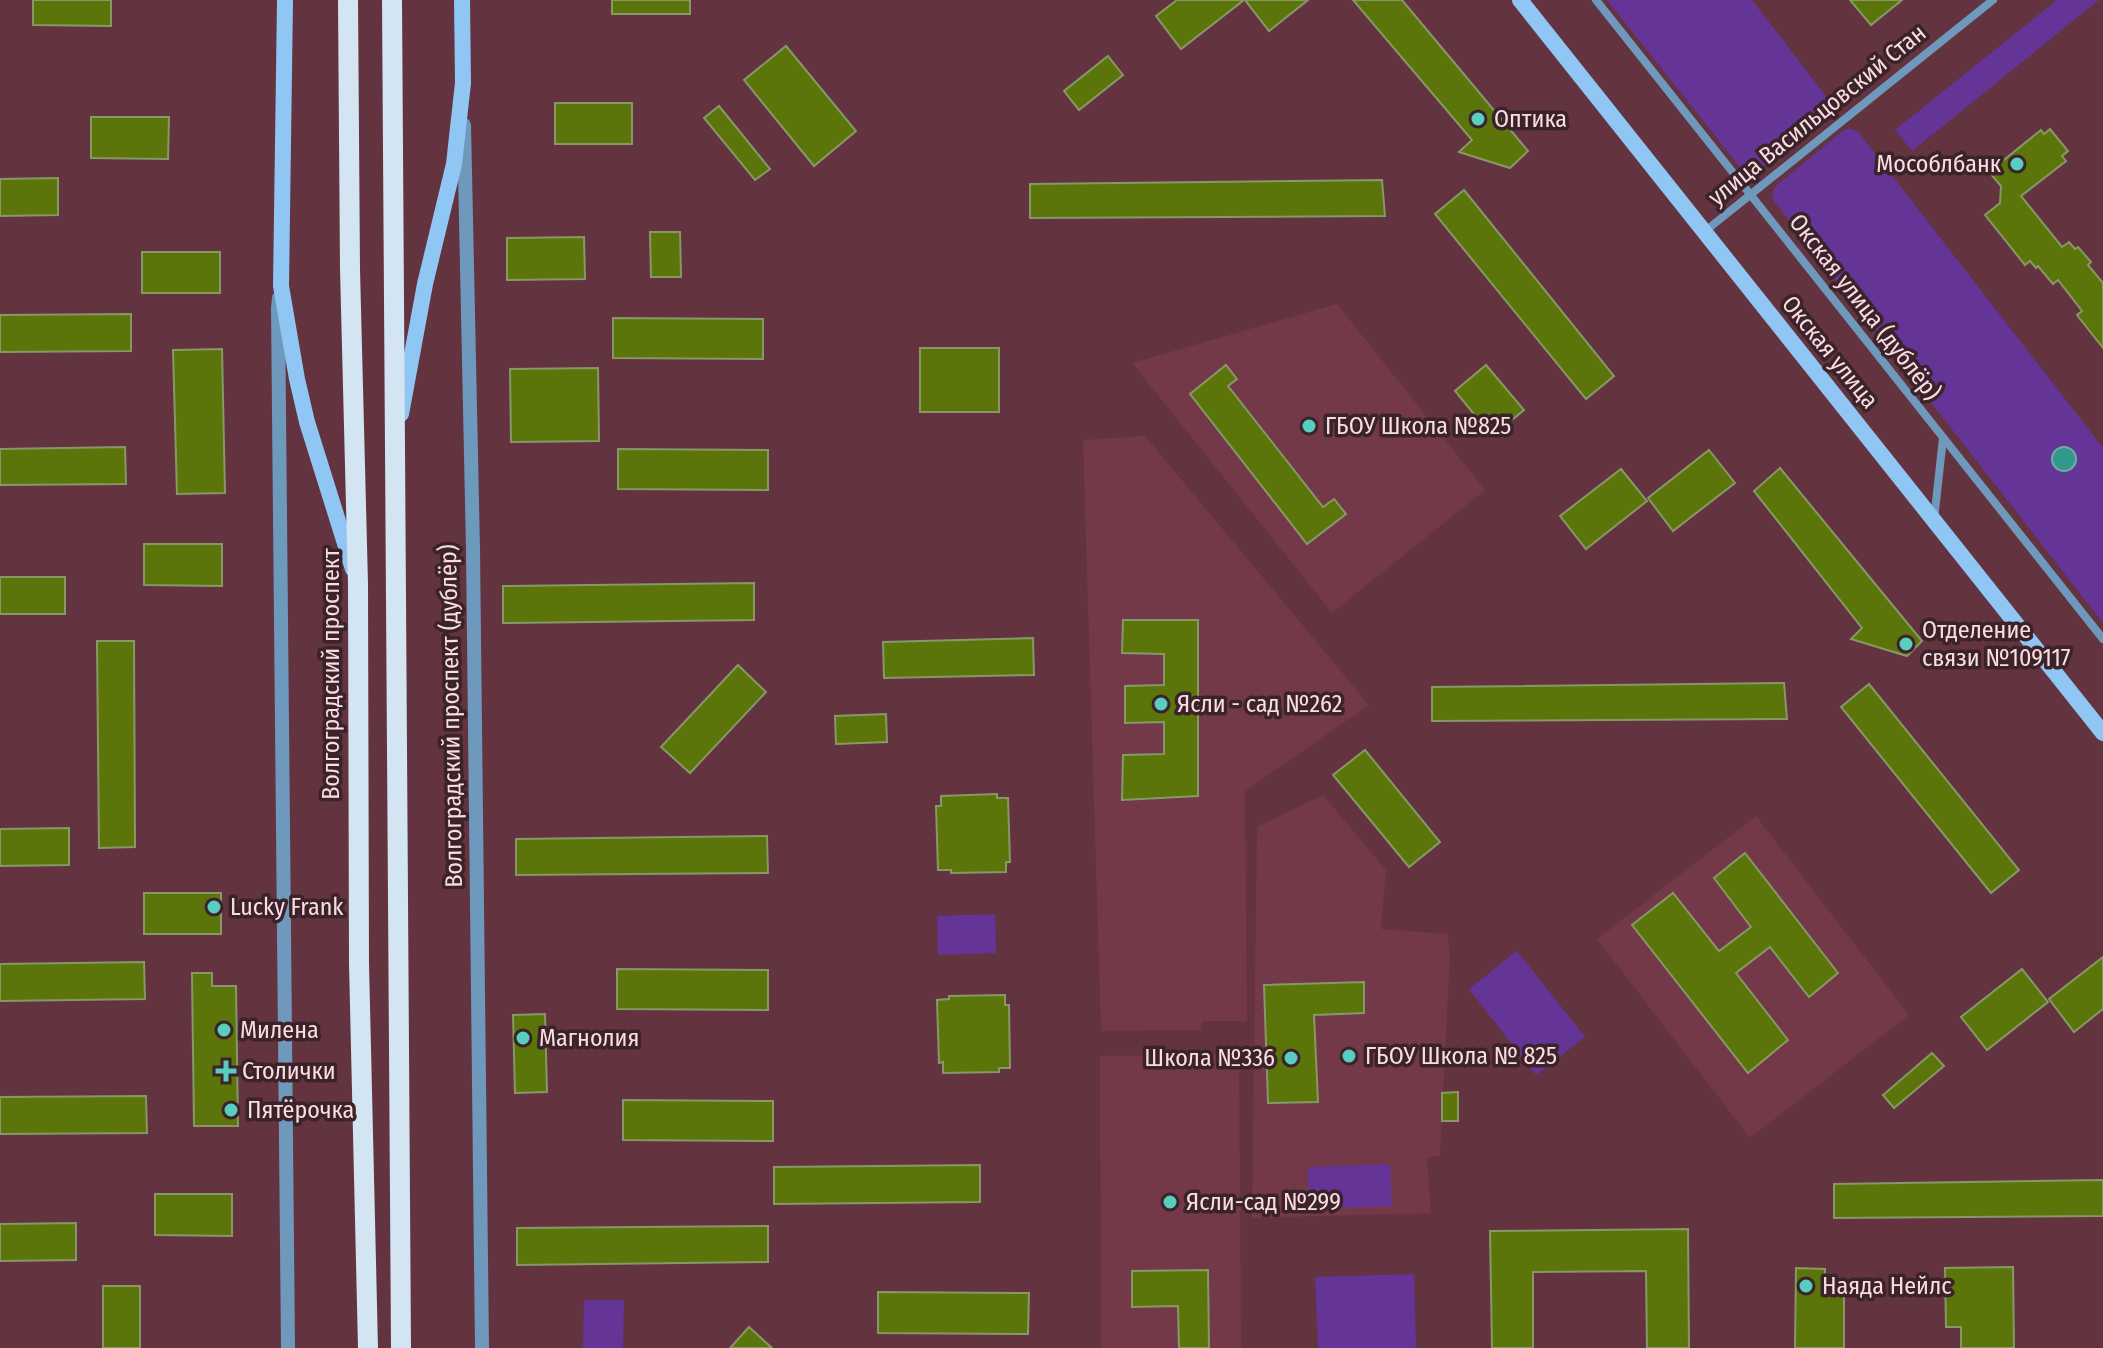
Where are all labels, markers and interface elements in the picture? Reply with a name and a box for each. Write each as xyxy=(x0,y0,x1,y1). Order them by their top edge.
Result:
street label: улица Васильцовский Стан xyxy=(1703,19,1931,211)
place label: Оптика xyxy=(1494,105,1567,133)
marker: Оптика xyxy=(1469,110,1487,128)
place label: Мособлбанк xyxy=(1876,150,2002,178)
marker: Мособлбанк xyxy=(2008,155,2026,173)
street label: Окская улица (дублёр) xyxy=(1783,208,1947,406)
street label: Окская улица xyxy=(1776,290,1884,414)
place label: ГБОУ Школа №825 xyxy=(1325,412,1511,440)
marker: ГБОУ Школа №825 xyxy=(1300,417,1318,435)
street label: Волгоградский проспект (дублёр) xyxy=(434,544,468,888)
street label: Волгоградский проспект xyxy=(317,548,345,800)
place label: Отделение связи №109117 xyxy=(1922,616,2071,672)
marker: Отделение связи №109117 xyxy=(1897,635,1915,653)
place label: Ясли - сад №262 xyxy=(1177,690,1342,718)
marker: Ясли - сад №262 xyxy=(1152,695,1170,713)
place label: Lucky Frank xyxy=(230,893,344,921)
marker: Lucky Frank xyxy=(205,898,223,916)
place label: Милена xyxy=(240,1016,319,1044)
marker: Милена xyxy=(215,1021,233,1039)
place label: Магнолия xyxy=(539,1024,639,1052)
marker: Магнолия xyxy=(514,1029,532,1047)
place label: ГБОУ Школа № 825 xyxy=(1365,1042,1557,1070)
place label: Школа №336 xyxy=(1144,1044,1275,1072)
marker: ГБОУ Школа № 825 xyxy=(1340,1047,1358,1065)
marker: Школа №336 xyxy=(1282,1049,1300,1067)
place label: Столички xyxy=(242,1057,336,1085)
marker: Столички xyxy=(217,1062,235,1080)
place label: Пятёрочка xyxy=(247,1096,354,1124)
marker: Пятёрочка xyxy=(222,1101,240,1119)
place label: Ясли-сад №299 xyxy=(1186,1188,1341,1216)
marker: Ясли-сад №299 xyxy=(1161,1193,1179,1211)
place label: Наяда Нейлс xyxy=(1822,1272,1952,1300)
marker: Наяда Нейлс xyxy=(1797,1277,1815,1295)

